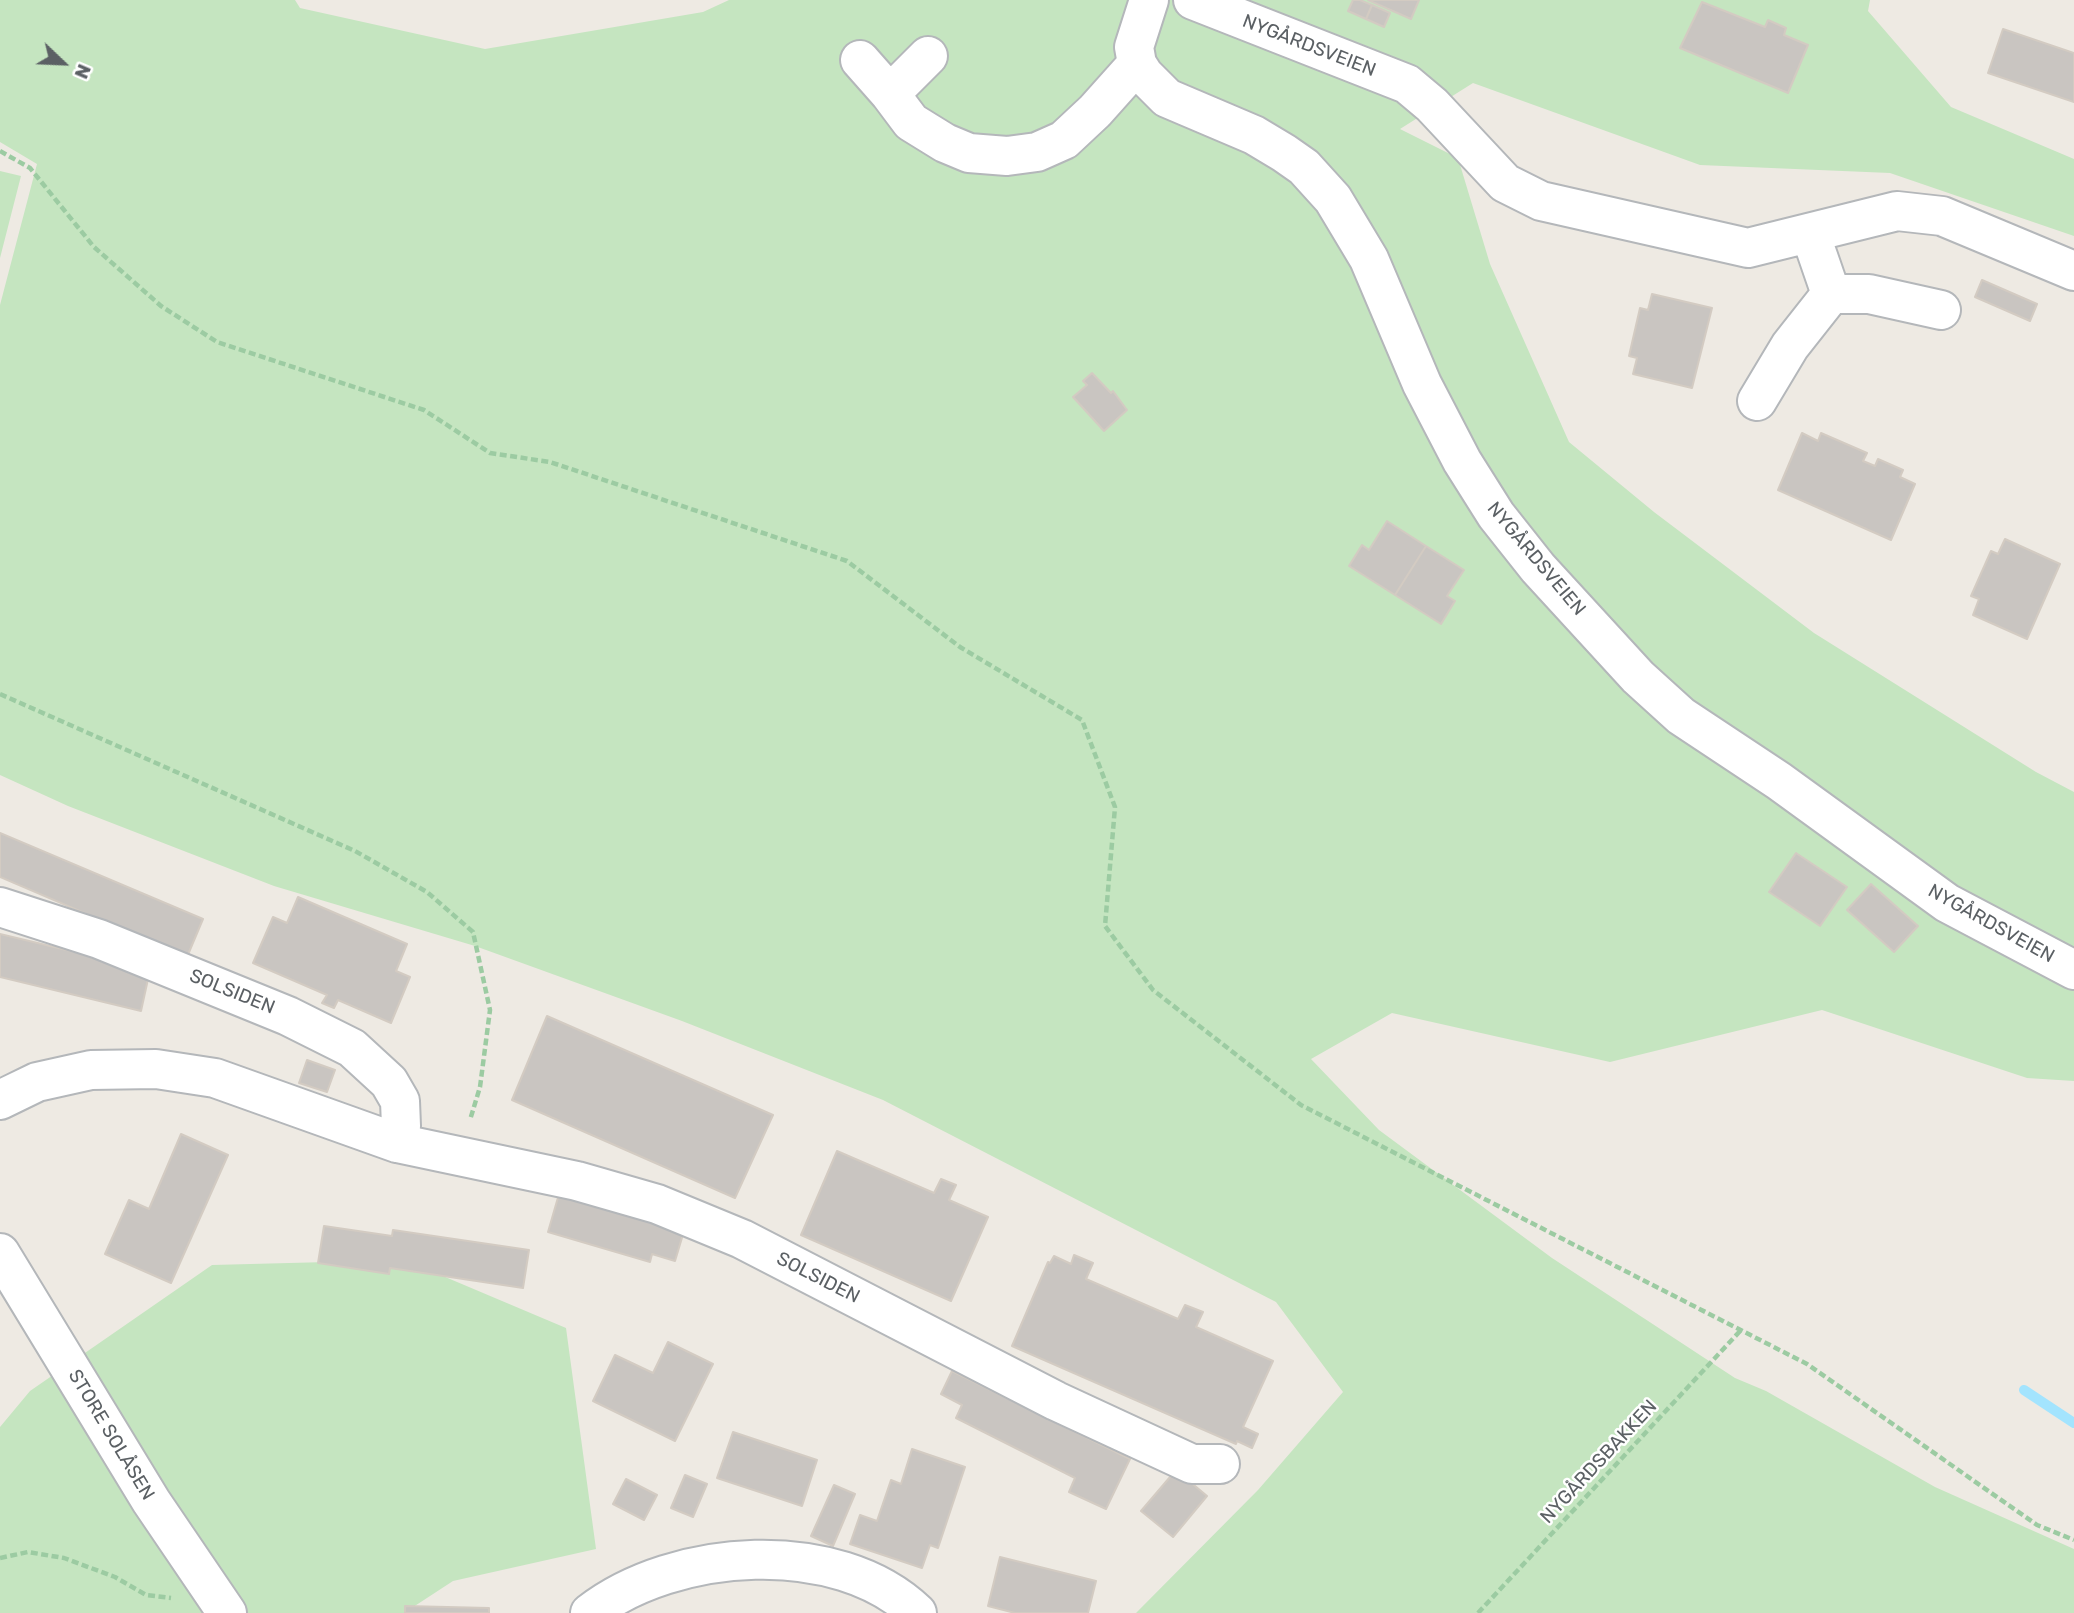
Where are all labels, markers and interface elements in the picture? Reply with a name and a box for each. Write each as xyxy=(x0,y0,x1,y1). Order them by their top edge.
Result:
street label: NYGÅRDSVEIEN xyxy=(1239,10,1379,82)
north arrow xyxy=(28,28,98,98)
text: N xyxy=(70,61,96,82)
street label: NYGÅRDSVEIEN xyxy=(1482,498,1590,620)
street label: NYGÅRDSVEIEN xyxy=(1924,880,2058,968)
street label: SOLSIDEN xyxy=(186,965,278,1019)
street label: SOLSIDEN xyxy=(773,1247,863,1309)
street label: STORE SOLÅSEN xyxy=(63,1366,159,1504)
street label: NYGÅRDSBAKKEN xyxy=(1536,1396,1662,1528)

